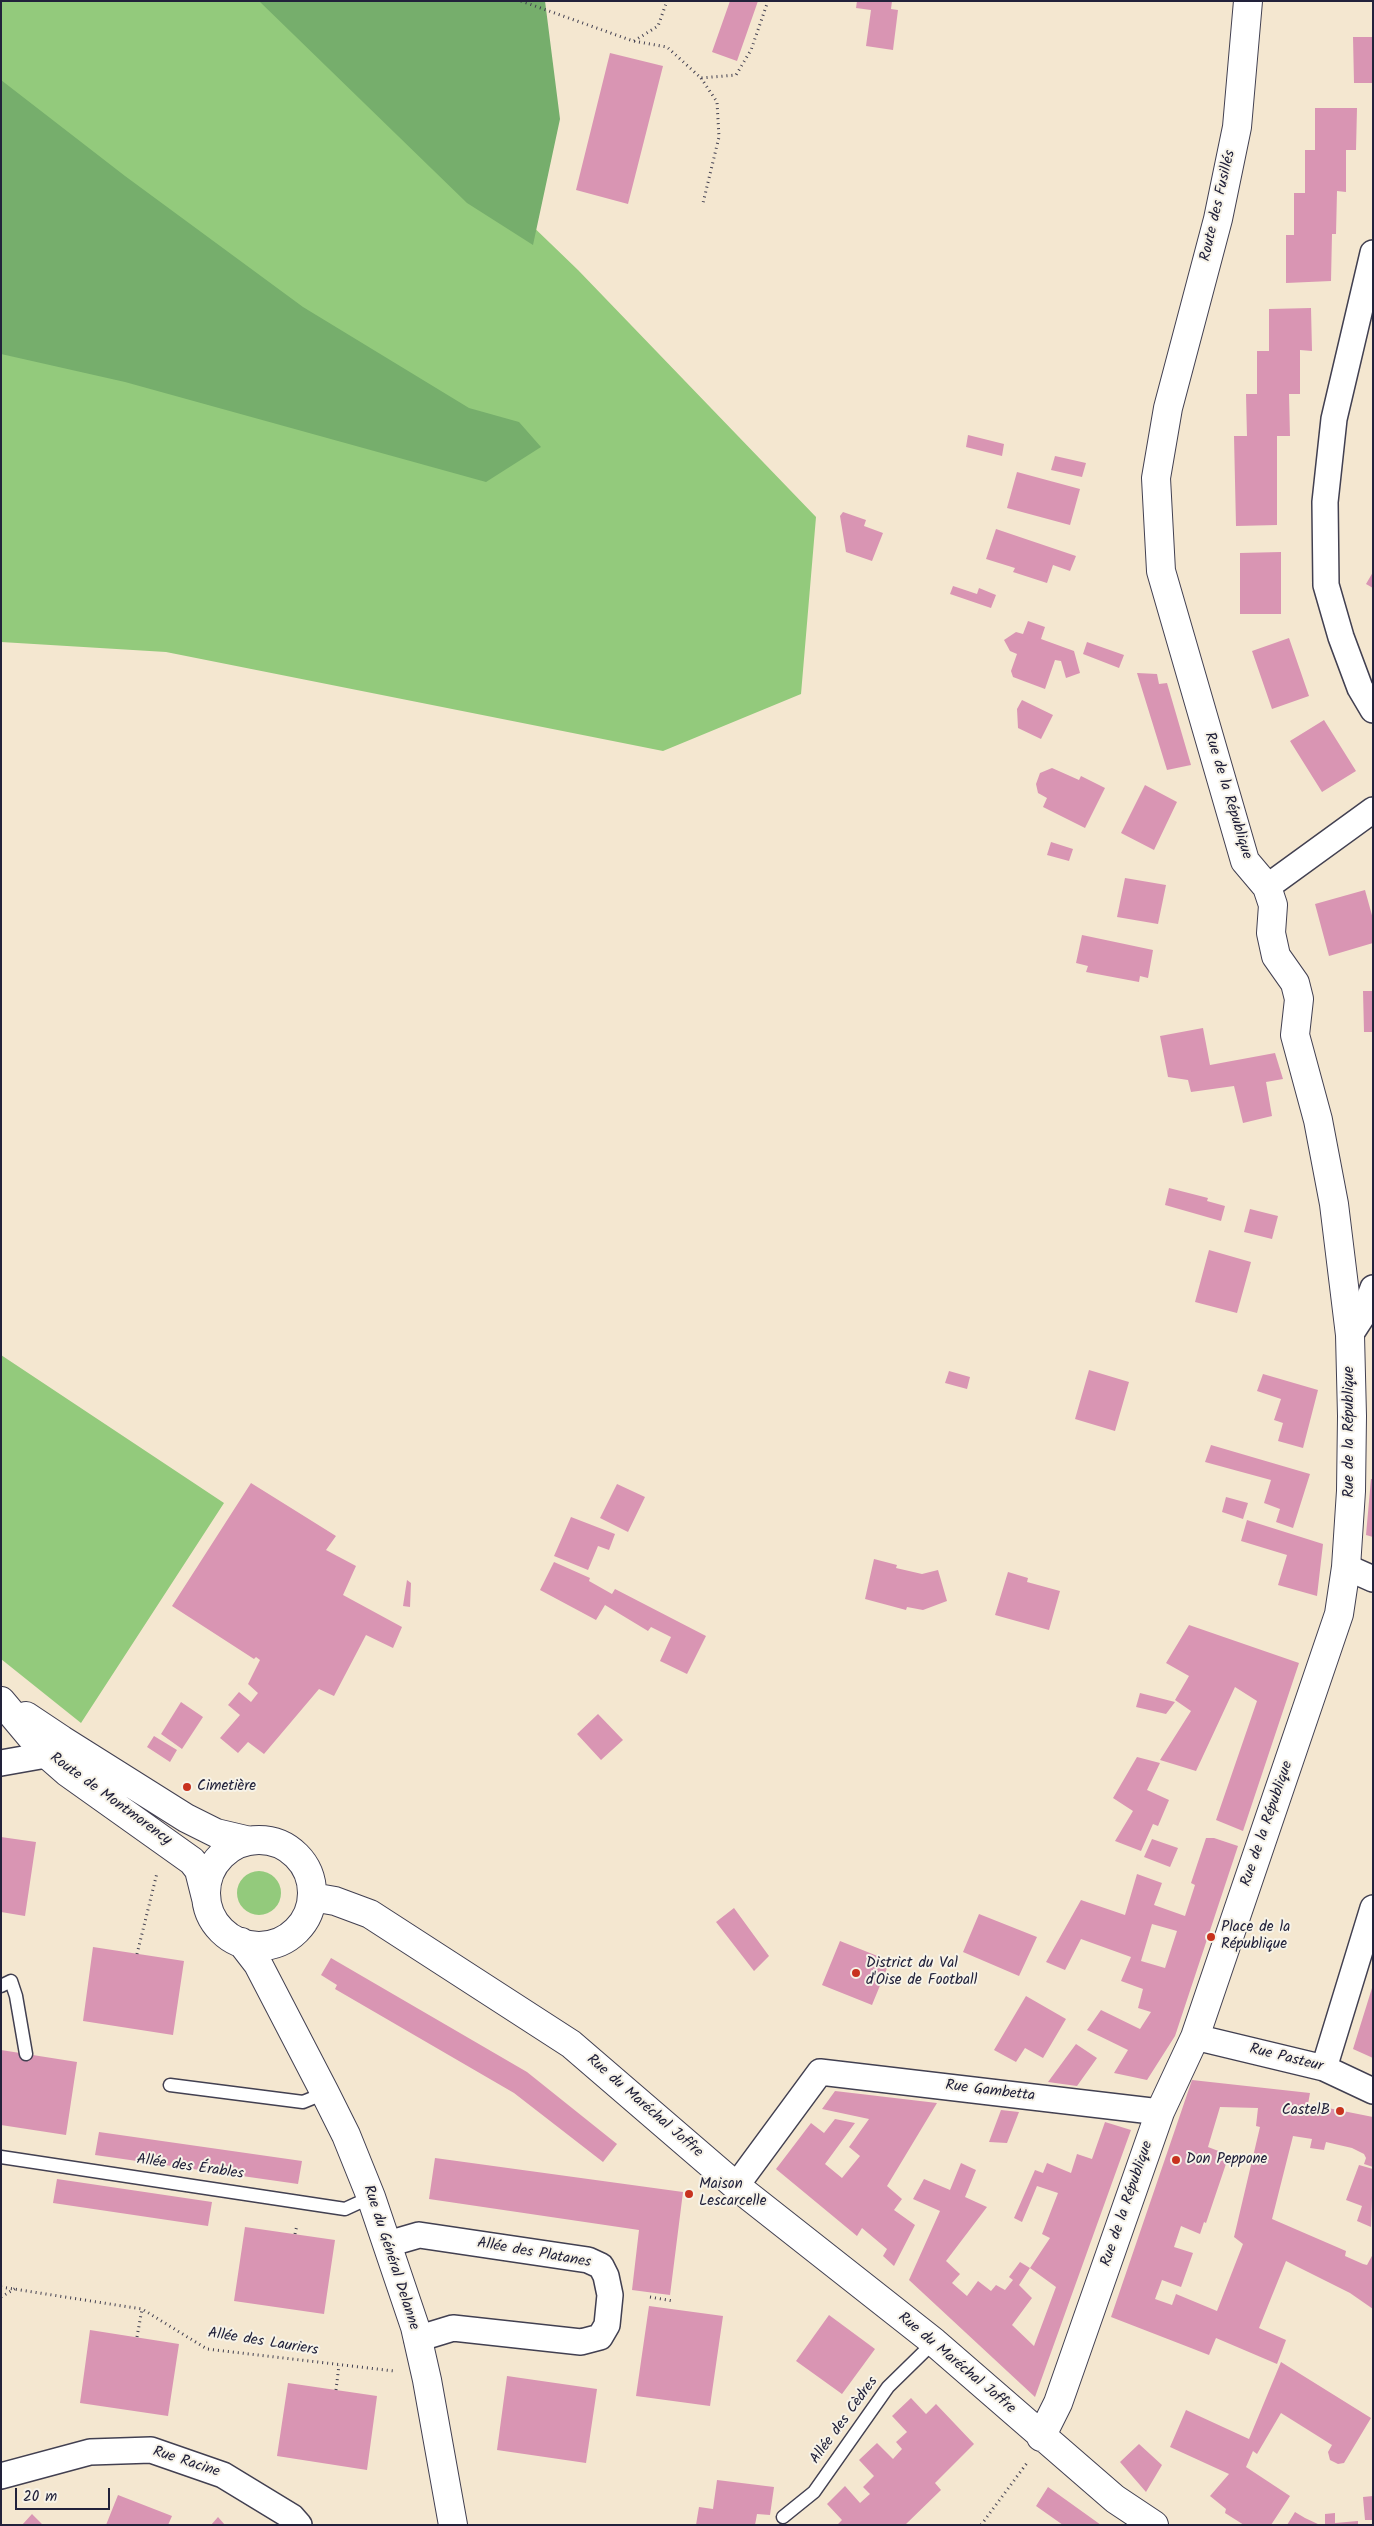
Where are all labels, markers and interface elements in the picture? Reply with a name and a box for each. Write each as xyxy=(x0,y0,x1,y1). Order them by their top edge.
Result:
street label: Route des Fusillés xyxy=(1197,149,1241,263)
street label: Rue de la République xyxy=(1199,730,1255,862)
street label: Rue de la République xyxy=(1341,1366,1359,1498)
street label: Route de Montmorency xyxy=(46,1750,174,1850)
street label: Rue de la République xyxy=(1238,1759,1298,1889)
place label: Cimetière xyxy=(197,1778,256,1796)
marker: Cimetière xyxy=(181,1781,193,1793)
place label: Place de la République xyxy=(1221,1919,1290,1954)
marker: Place de la République xyxy=(1205,1931,1217,1943)
place label: District du Val d'Oise de Football xyxy=(866,1955,977,1990)
marker: District du Val d'Oise de Football xyxy=(850,1967,862,1979)
street label: Rue Pasteur xyxy=(1247,2041,1325,2077)
street label: Rue du Maréchal Joffre xyxy=(582,2052,706,2162)
street label: Rue Gambetta xyxy=(944,2078,1036,2106)
place label: CastelB xyxy=(1282,2102,1330,2120)
marker: CastelB xyxy=(1334,2105,1346,2117)
street label: Rue de la République xyxy=(1098,2139,1158,2269)
place label: Don Peppone xyxy=(1186,2151,1267,2169)
street label: Allée des Érables xyxy=(135,2152,245,2184)
marker: Don Peppone xyxy=(1170,2154,1182,2166)
place label: Maison Lescarcelle xyxy=(699,2176,767,2211)
street label: Rue du Général Delanne xyxy=(358,2183,422,2333)
marker: Maison Lescarcelle xyxy=(683,2188,695,2200)
street label: Allée des Platanes xyxy=(476,2235,592,2273)
street label: Rue du Maréchal Joffre xyxy=(893,2310,1019,2418)
street label: Allée des Lauriers xyxy=(207,2325,319,2361)
street label: Allée des Cèdres xyxy=(807,2374,883,2468)
street label: Rue Racine xyxy=(150,2444,222,2482)
scale bar xyxy=(18,2478,112,2510)
text: 20 m xyxy=(23,2485,57,2509)

